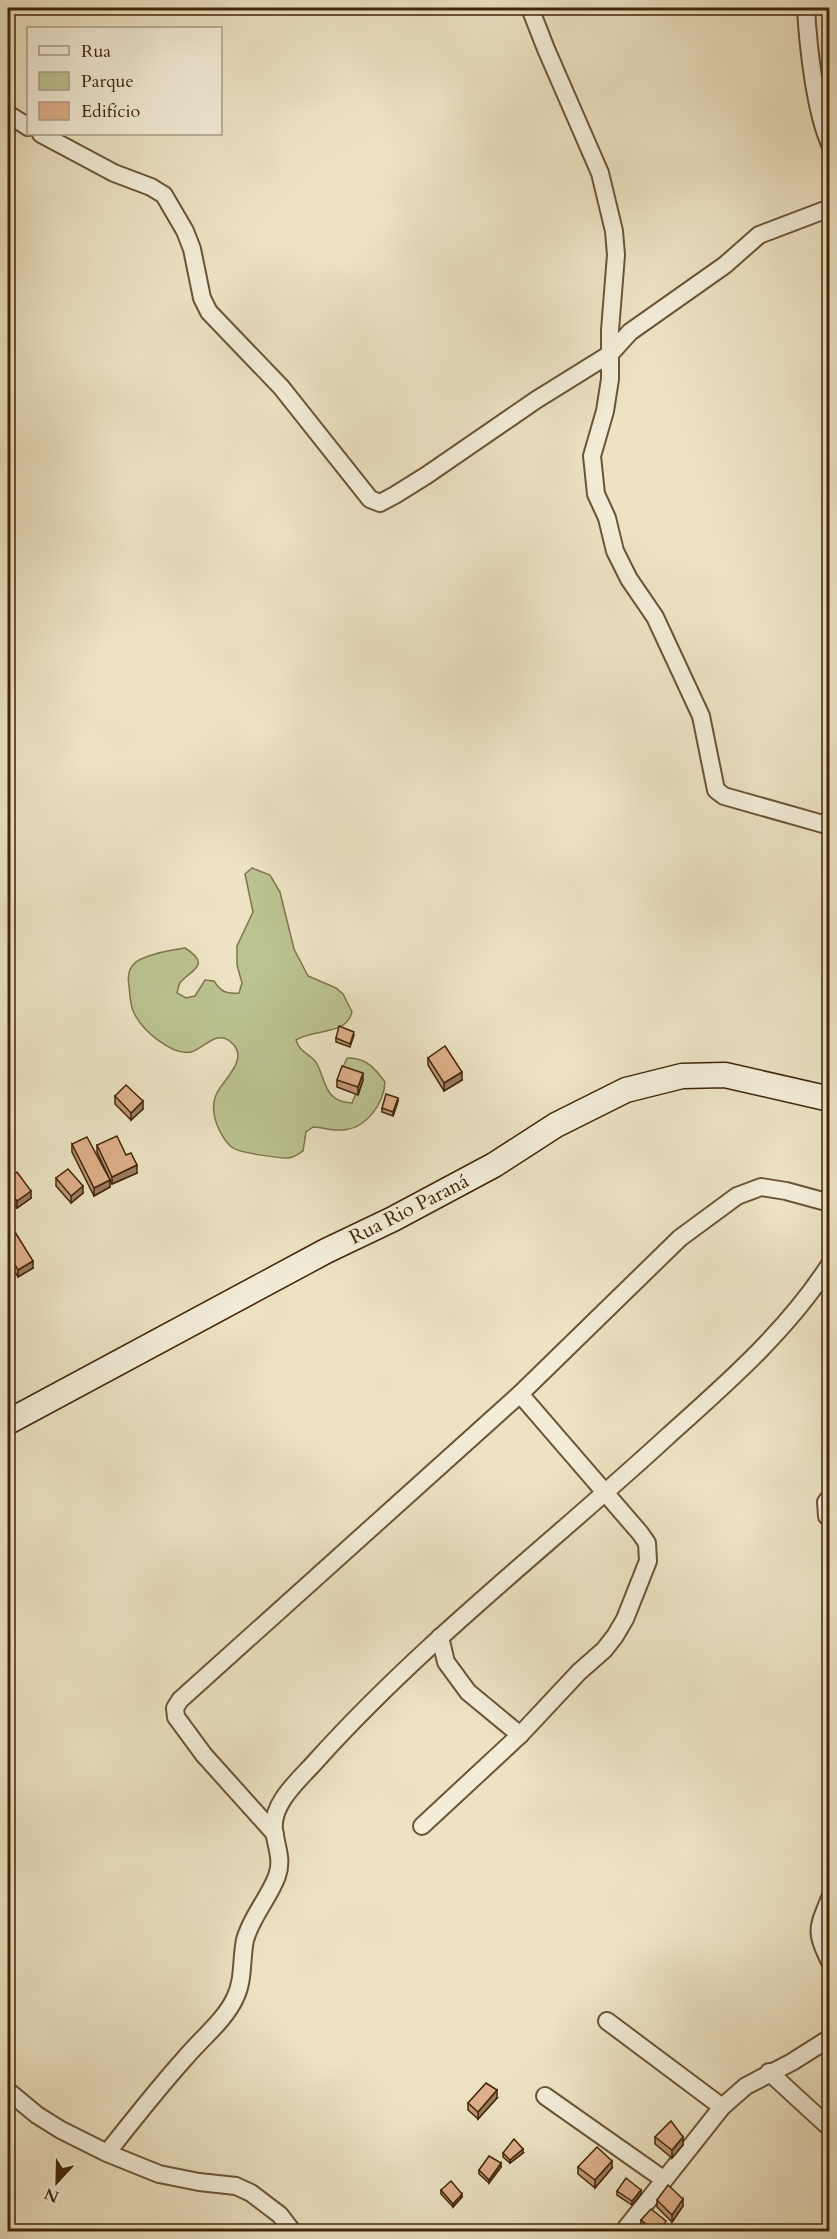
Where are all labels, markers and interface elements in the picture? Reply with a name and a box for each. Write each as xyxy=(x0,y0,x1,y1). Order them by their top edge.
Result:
legend xyxy=(27,27,222,135)
text: Rua xyxy=(81,39,111,64)
text: Parque xyxy=(81,69,134,94)
text: Edifício xyxy=(81,99,141,124)
street label: Rua Rio Paraná xyxy=(345,1167,474,1251)
north arrow xyxy=(27,2152,87,2212)
text: N xyxy=(41,2182,62,2208)

